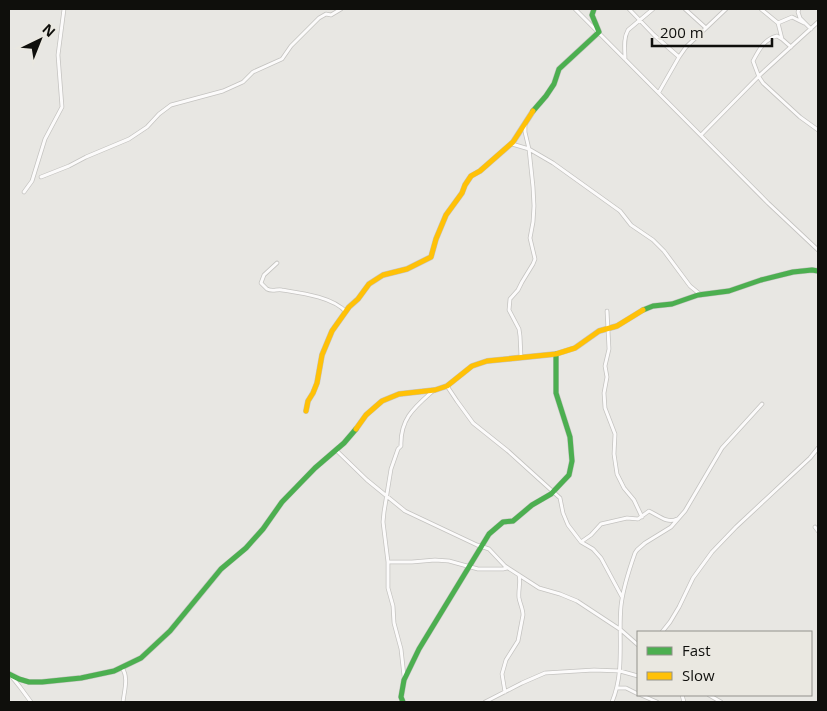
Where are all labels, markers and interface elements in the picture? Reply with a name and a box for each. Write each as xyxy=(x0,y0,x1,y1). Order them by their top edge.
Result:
north arrow xyxy=(15,15,65,65)
scale bar xyxy=(652,15,772,47)
text: N xyxy=(39,19,60,41)
text: 200 m xyxy=(660,22,704,42)
legend xyxy=(637,631,812,696)
text: Fast xyxy=(682,640,711,660)
text: Slow xyxy=(682,665,715,685)

